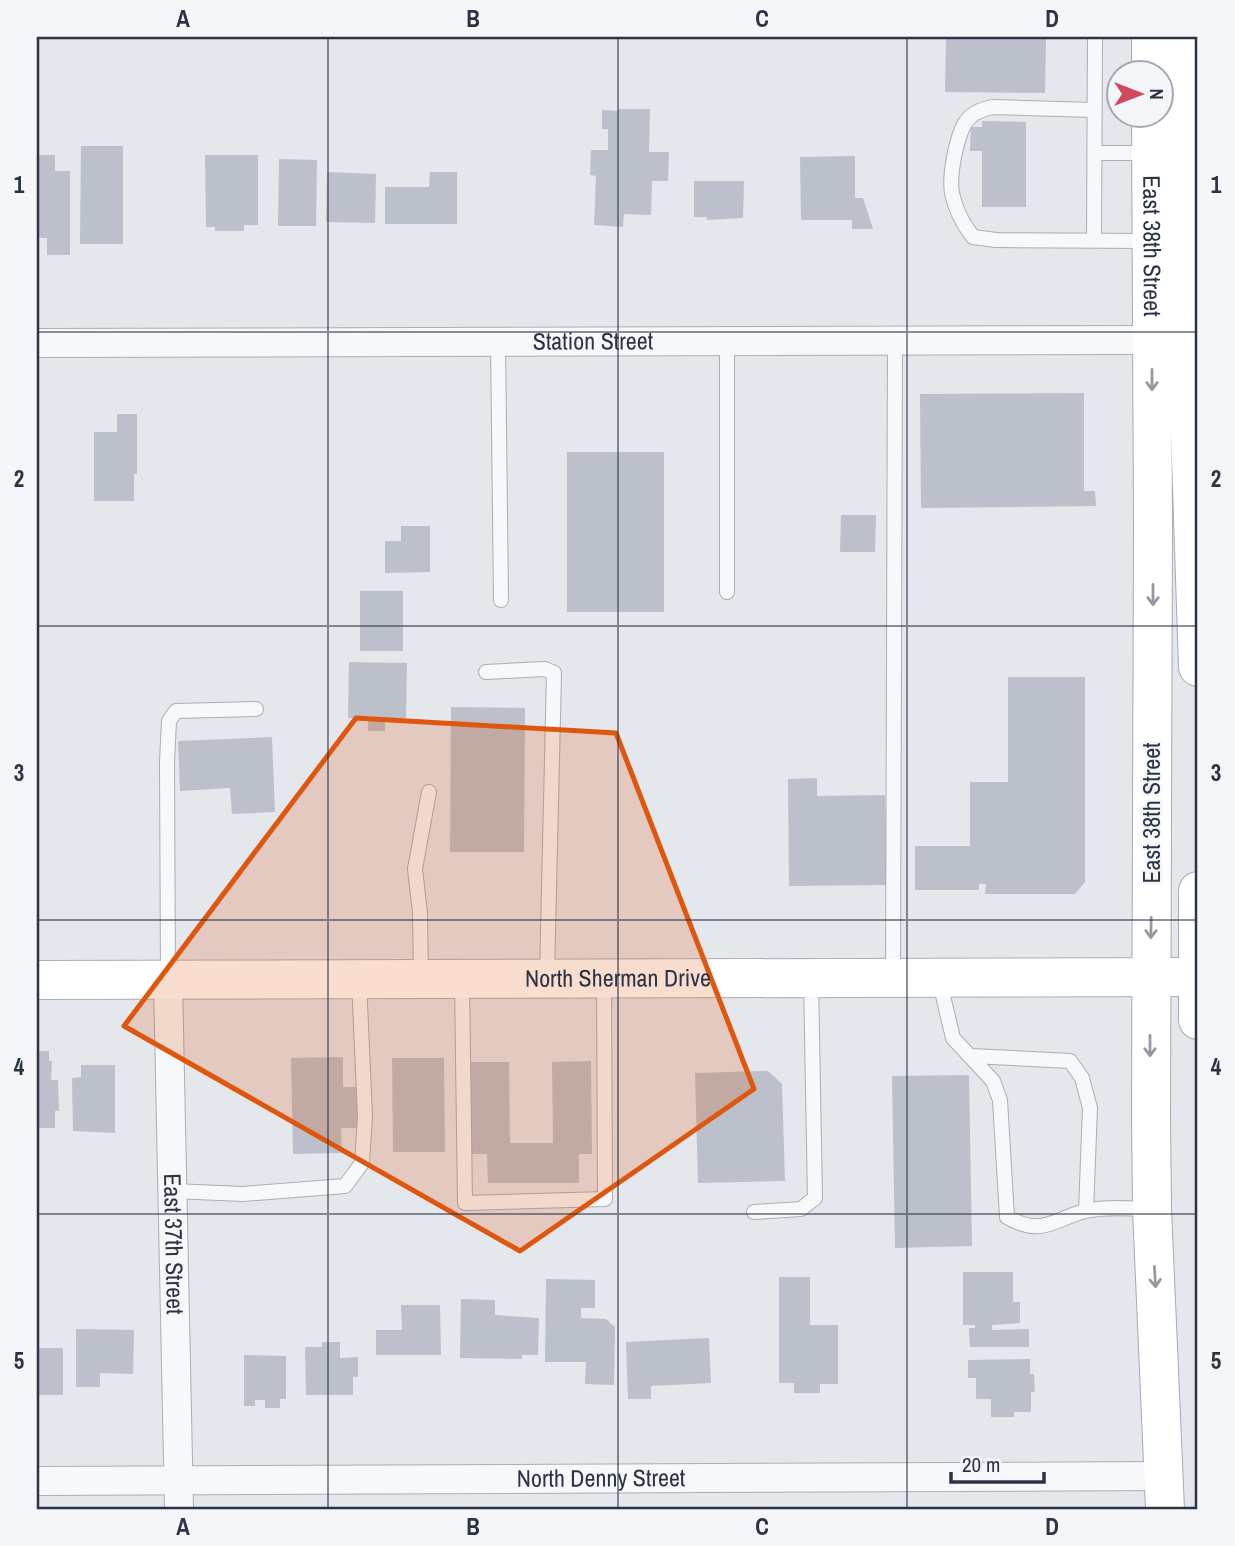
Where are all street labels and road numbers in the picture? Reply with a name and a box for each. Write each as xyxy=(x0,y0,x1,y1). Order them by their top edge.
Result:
street label: East 38th Street xyxy=(1136,175,1169,317)
street label: Station Street xyxy=(533,324,654,357)
street label: East 38th Street xyxy=(1135,742,1167,884)
street label: North Sherman Drive xyxy=(525,961,711,994)
street label: East 37th Street xyxy=(157,1173,192,1315)
street label: North Denny Street xyxy=(517,1461,686,1494)

